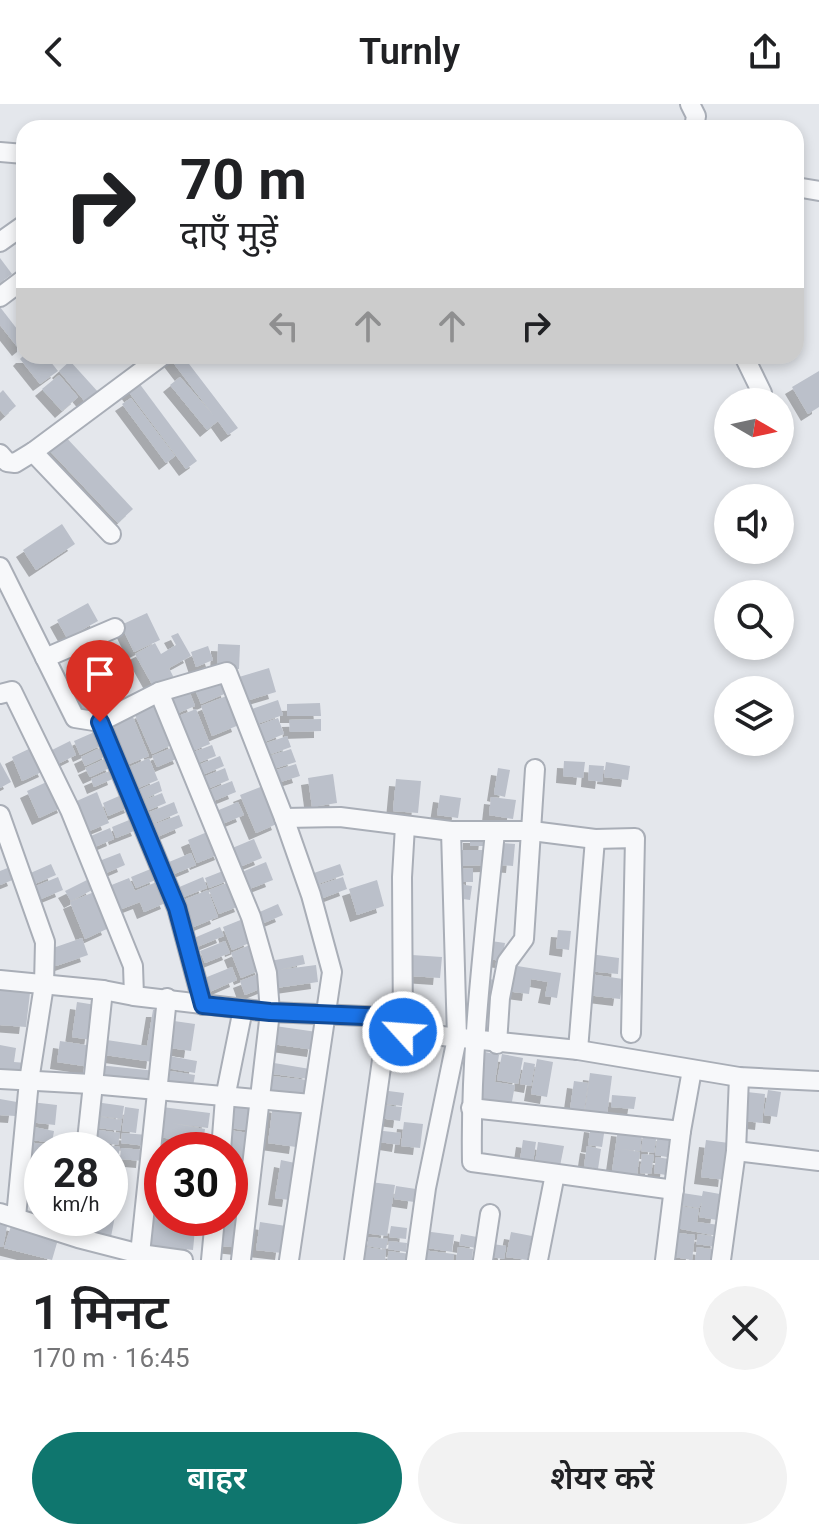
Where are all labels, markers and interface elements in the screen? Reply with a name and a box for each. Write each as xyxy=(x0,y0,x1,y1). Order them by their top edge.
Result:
icon: back xyxy=(32,30,76,74)
icon: share xyxy=(743,30,787,74)
text: Turnly xyxy=(359,31,460,73)
text: 70 m xyxy=(180,147,307,213)
icon: right xyxy=(48,152,152,256)
text: दाएँ मुड़ें xyxy=(180,214,278,256)
icon: left xyxy=(262,304,306,348)
icon: ahead xyxy=(346,304,390,348)
icon: ahead xyxy=(430,304,474,348)
icon: right xyxy=(514,304,558,348)
north arrow xyxy=(714,388,794,468)
map controls xyxy=(714,388,794,756)
button: sound xyxy=(714,484,794,564)
button: search xyxy=(714,580,794,660)
pin xyxy=(66,640,134,722)
icon: arrive xyxy=(78,652,122,696)
button: layers xyxy=(714,676,794,756)
position arrow xyxy=(361,990,445,1074)
speed limit sign: 30 xyxy=(144,1132,248,1236)
text: 28 xyxy=(53,1150,99,1197)
text: km/h xyxy=(53,1192,99,1216)
text: 1 मिनट xyxy=(32,1284,169,1341)
button: close xyxy=(703,1286,787,1370)
text: 170 m · 16:45 xyxy=(32,1343,190,1373)
button: बाहर xyxy=(32,1432,402,1524)
button: शेयर करें xyxy=(418,1432,787,1524)

